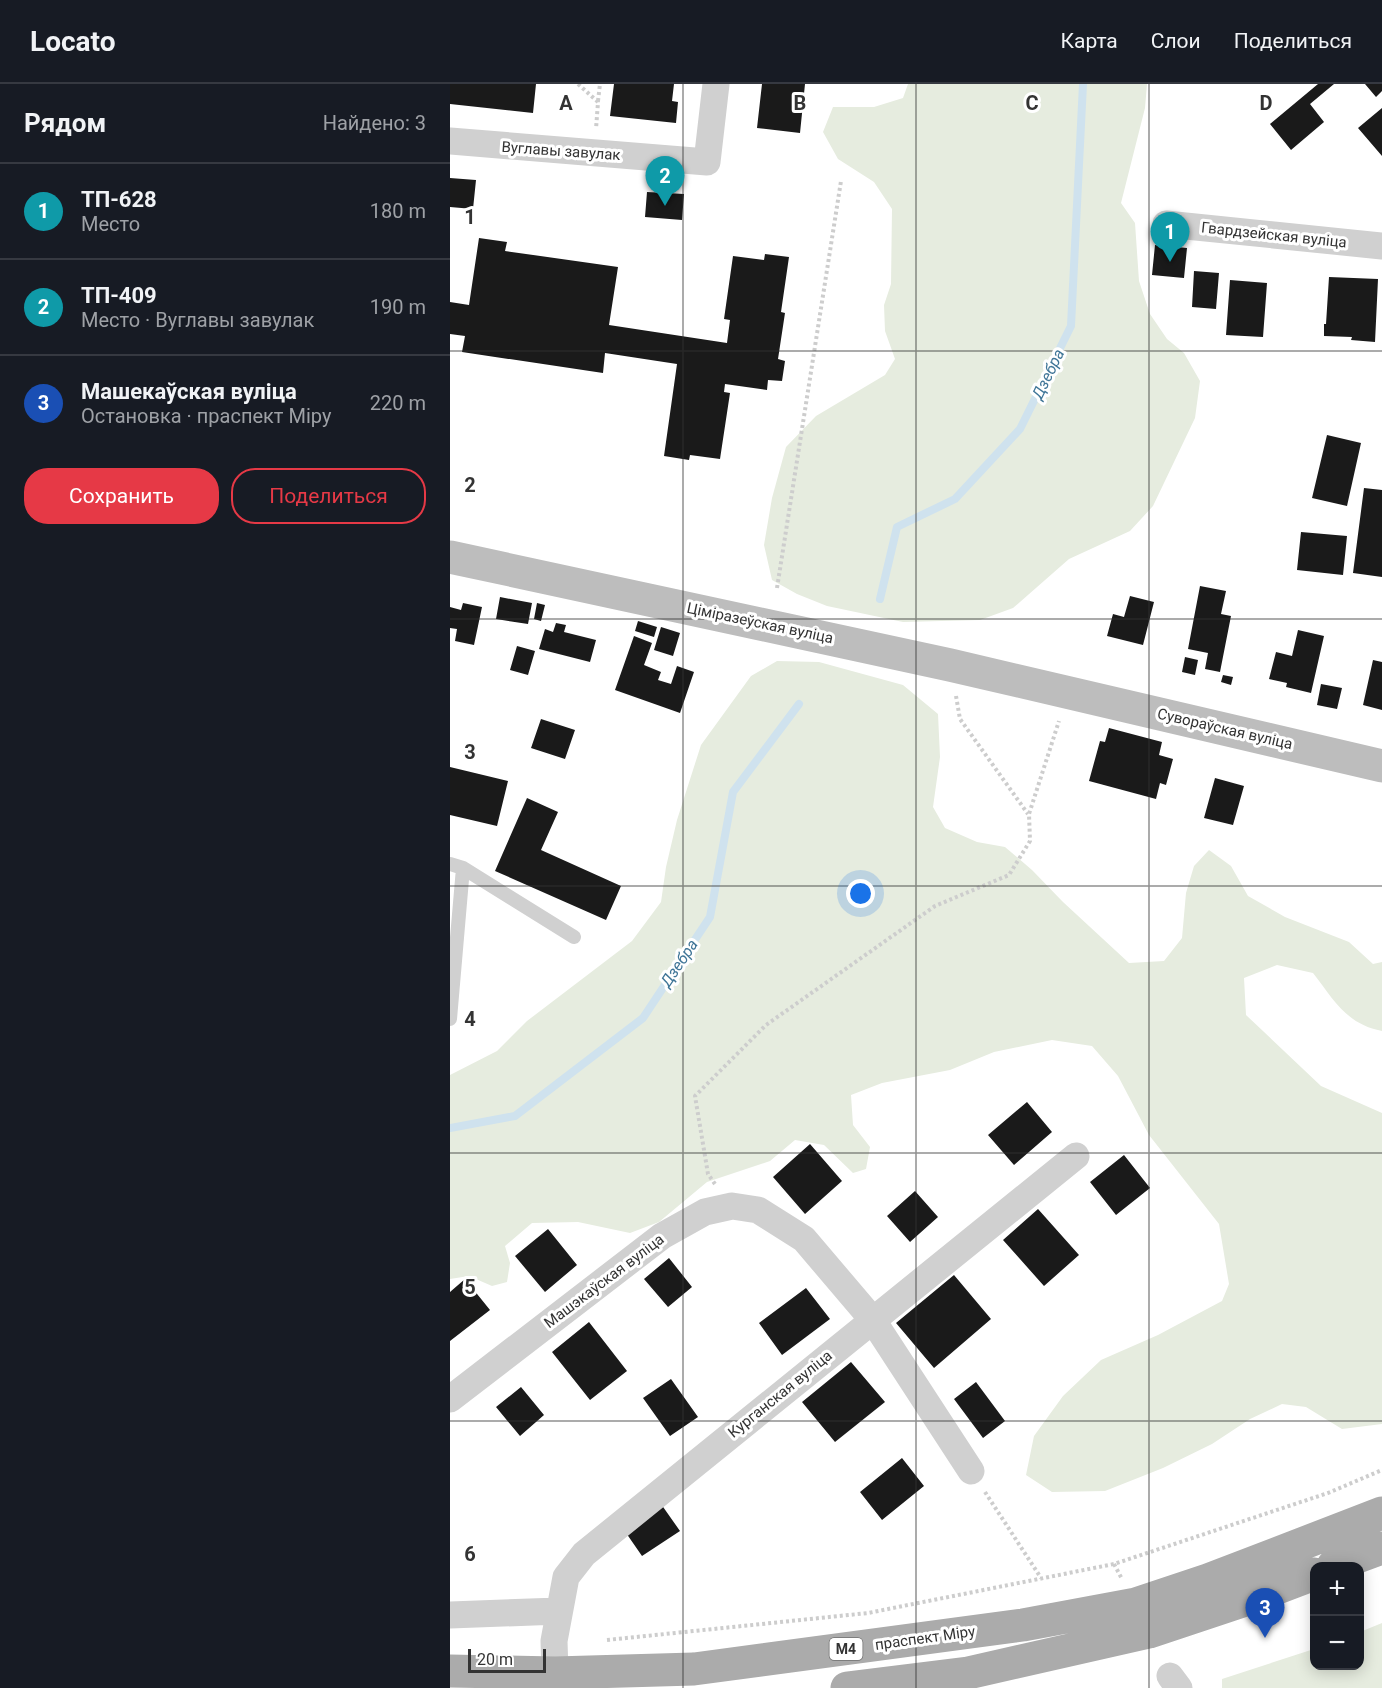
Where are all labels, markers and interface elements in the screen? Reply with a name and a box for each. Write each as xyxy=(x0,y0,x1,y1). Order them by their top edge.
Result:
text: Locato xyxy=(30,25,115,58)
text: Карта xyxy=(1061,29,1118,53)
text: Слои xyxy=(1151,29,1201,53)
text: Поделиться xyxy=(1234,29,1352,53)
text: A xyxy=(559,91,573,115)
text: B xyxy=(794,91,806,115)
text: C xyxy=(1025,91,1039,115)
text: D xyxy=(1260,91,1273,115)
text: Рядом xyxy=(24,108,106,138)
text: Найдено: 3 xyxy=(323,111,426,135)
street label: Вуглавы завулак xyxy=(501,138,621,164)
pin: 2 xyxy=(646,156,684,206)
text: ТП-628 xyxy=(81,187,157,212)
text: 1 xyxy=(38,199,49,223)
text: 180 m xyxy=(370,199,426,223)
text: 1 xyxy=(464,205,476,229)
text: Место xyxy=(81,212,140,236)
pin: 1 xyxy=(1150,212,1190,262)
street label: Гвардзейская вуліца xyxy=(1200,218,1348,252)
text: ТП-409 xyxy=(81,283,157,308)
text: 2 xyxy=(38,295,49,319)
text: 190 m xyxy=(370,295,426,319)
text: Место · Вуглавы завулак xyxy=(81,308,314,332)
water label: Дзебра xyxy=(1027,346,1068,403)
text: Машекаўская вуліца xyxy=(81,379,297,404)
text: 3 xyxy=(38,391,49,415)
text: 220 m xyxy=(370,391,426,415)
text: Остановка · праспект Міру xyxy=(81,404,331,428)
button: Сохранить xyxy=(24,468,219,524)
button: Поделиться xyxy=(231,468,426,524)
text: 2 xyxy=(464,473,476,497)
street label: Ціміразеўская вуліца xyxy=(685,599,835,647)
street label: Сувораўская вуліца xyxy=(1156,705,1294,753)
text: 3 xyxy=(464,740,476,764)
your location xyxy=(846,879,875,908)
water label: Дзебра xyxy=(656,936,702,991)
text: 4 xyxy=(464,1007,476,1031)
street label: Машэкаўская вуліца xyxy=(541,1230,667,1332)
text: 5 xyxy=(464,1275,476,1299)
street label: Курганская вуліца xyxy=(724,1347,836,1441)
text: 6 xyxy=(464,1542,476,1566)
map controls xyxy=(1310,1562,1364,1670)
button: + xyxy=(1310,1562,1364,1616)
pin: 3 xyxy=(1246,1588,1284,1638)
button: − xyxy=(1310,1616,1364,1670)
street label: праспект Міру xyxy=(874,1622,976,1654)
road number: М4 xyxy=(830,1638,862,1660)
scale bar xyxy=(468,1646,546,1674)
text: 20 m xyxy=(477,1650,513,1669)

